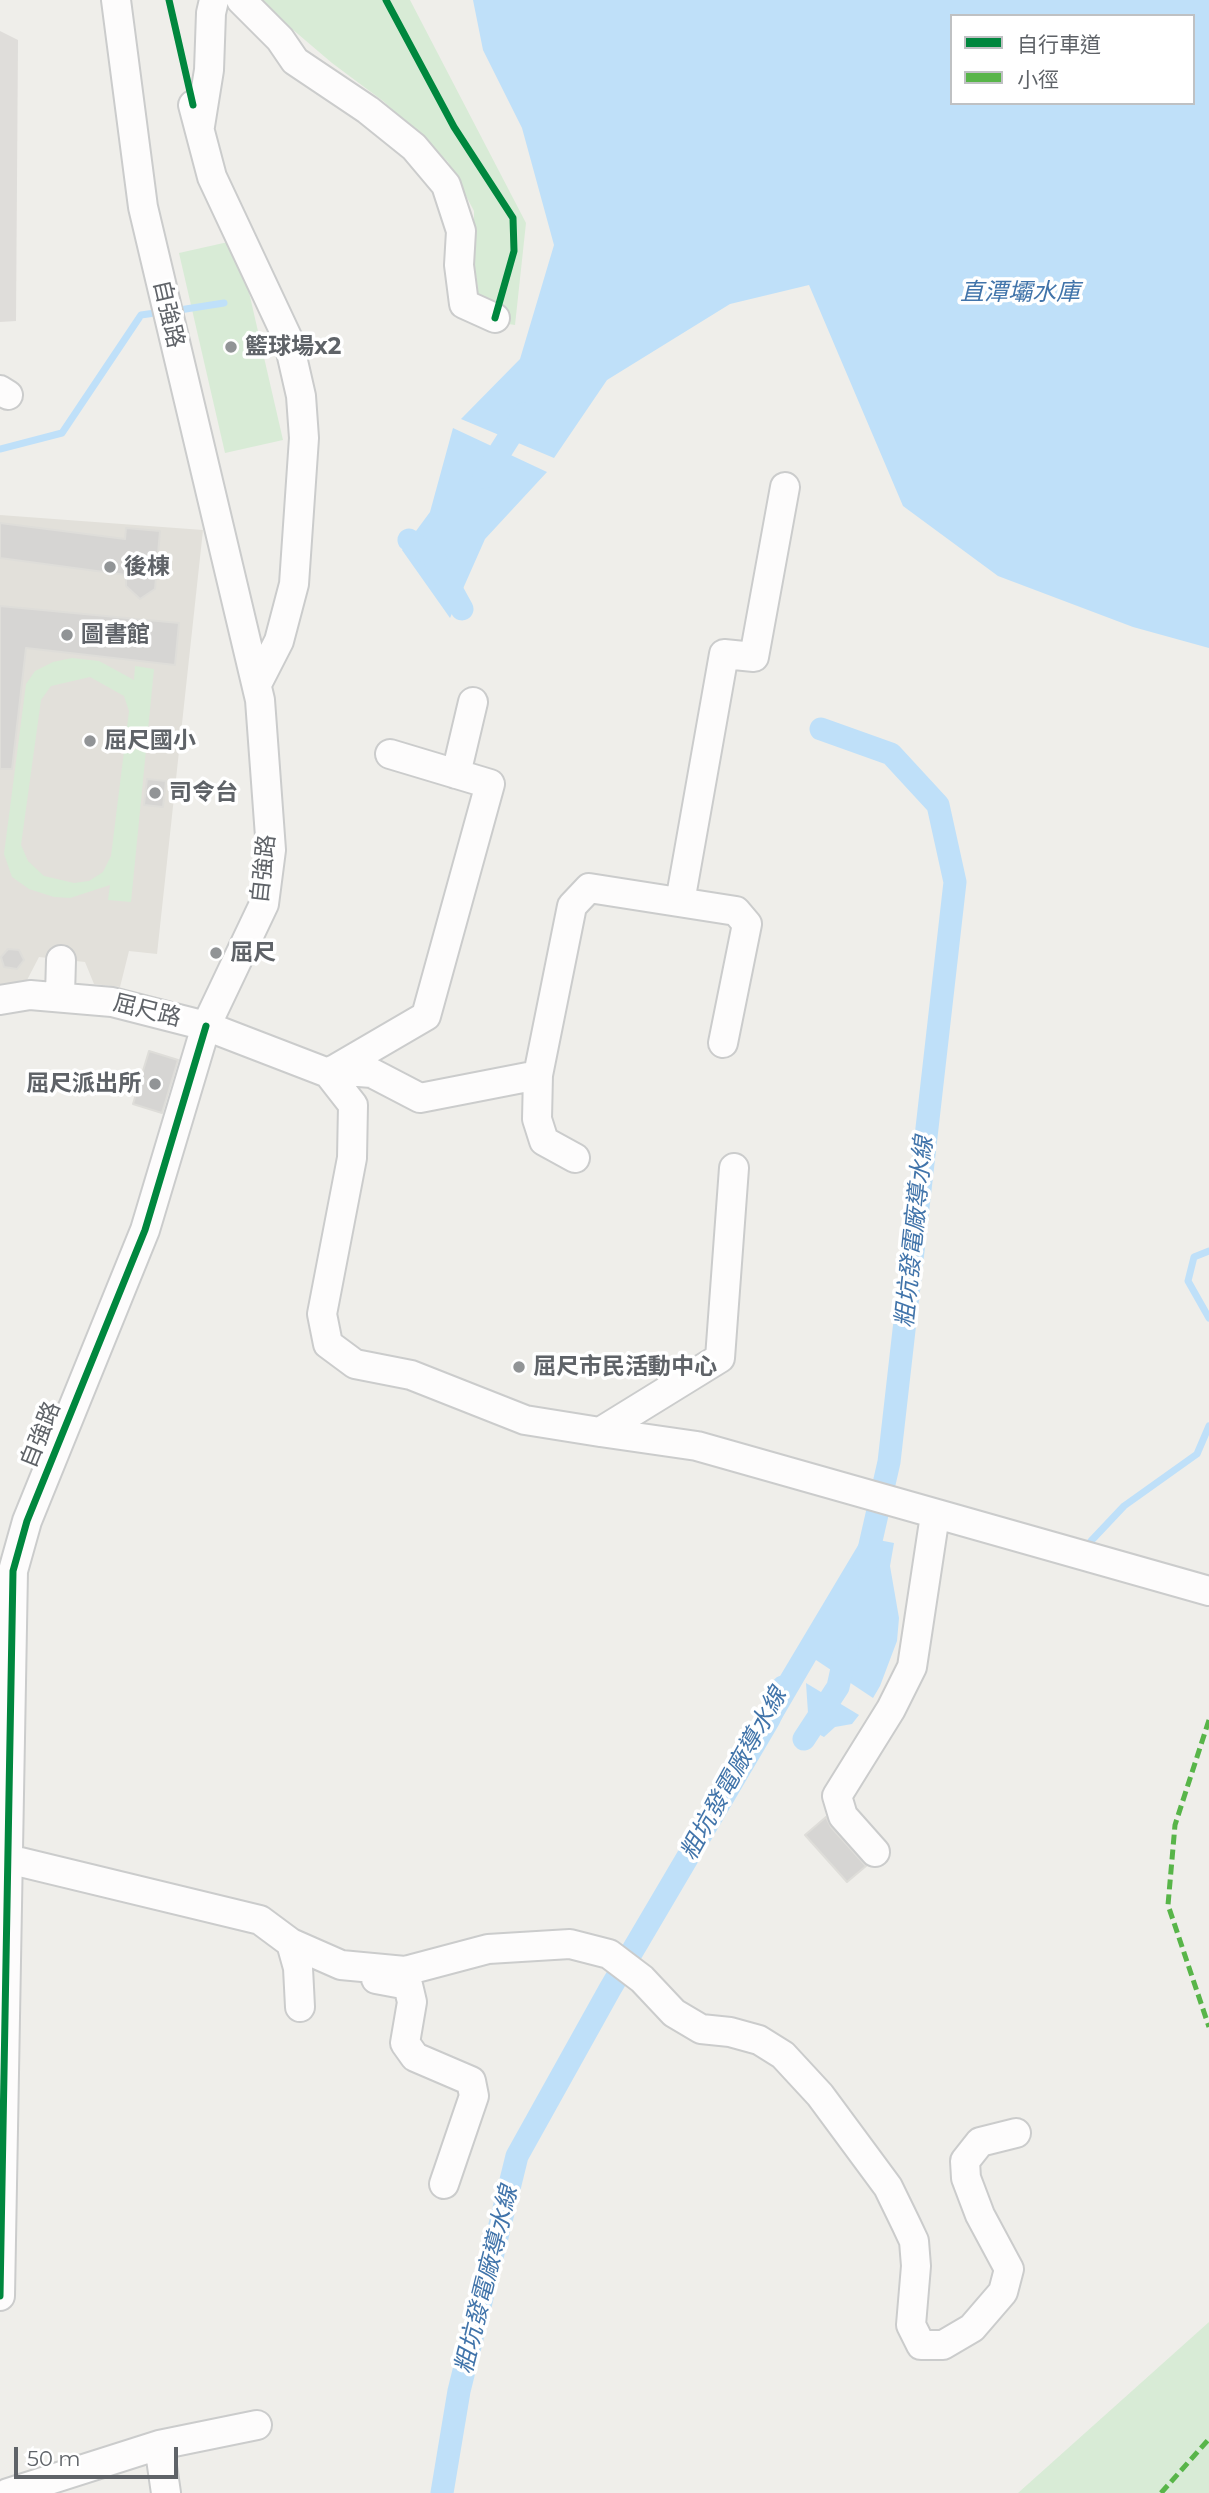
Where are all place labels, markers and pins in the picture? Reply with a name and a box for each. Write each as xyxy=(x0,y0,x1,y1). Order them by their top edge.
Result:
place label: 籃球場x2 xyxy=(245,333,341,361)
marker: 籃球場x2 xyxy=(223,339,239,355)
place label: 後棟 xyxy=(124,553,170,581)
marker: 後棟 xyxy=(102,559,118,575)
place label: 圖書館 xyxy=(81,621,150,649)
marker: 圖書館 xyxy=(59,627,75,643)
place label: 屈尺國小 xyxy=(104,727,196,755)
marker: 屈尺國小 xyxy=(82,733,98,749)
place label: 司令台 xyxy=(169,779,238,807)
marker: 司令台 xyxy=(147,785,163,801)
place label: 屈尺 xyxy=(230,939,276,967)
marker: 屈尺 xyxy=(208,945,224,961)
place label: 屈尺派出所 xyxy=(26,1070,141,1098)
marker: 屈尺派出所 xyxy=(147,1076,163,1092)
place label: 屈尺市民活動中心 xyxy=(533,1353,717,1381)
marker: 屈尺市民活動中心 xyxy=(511,1359,527,1375)

